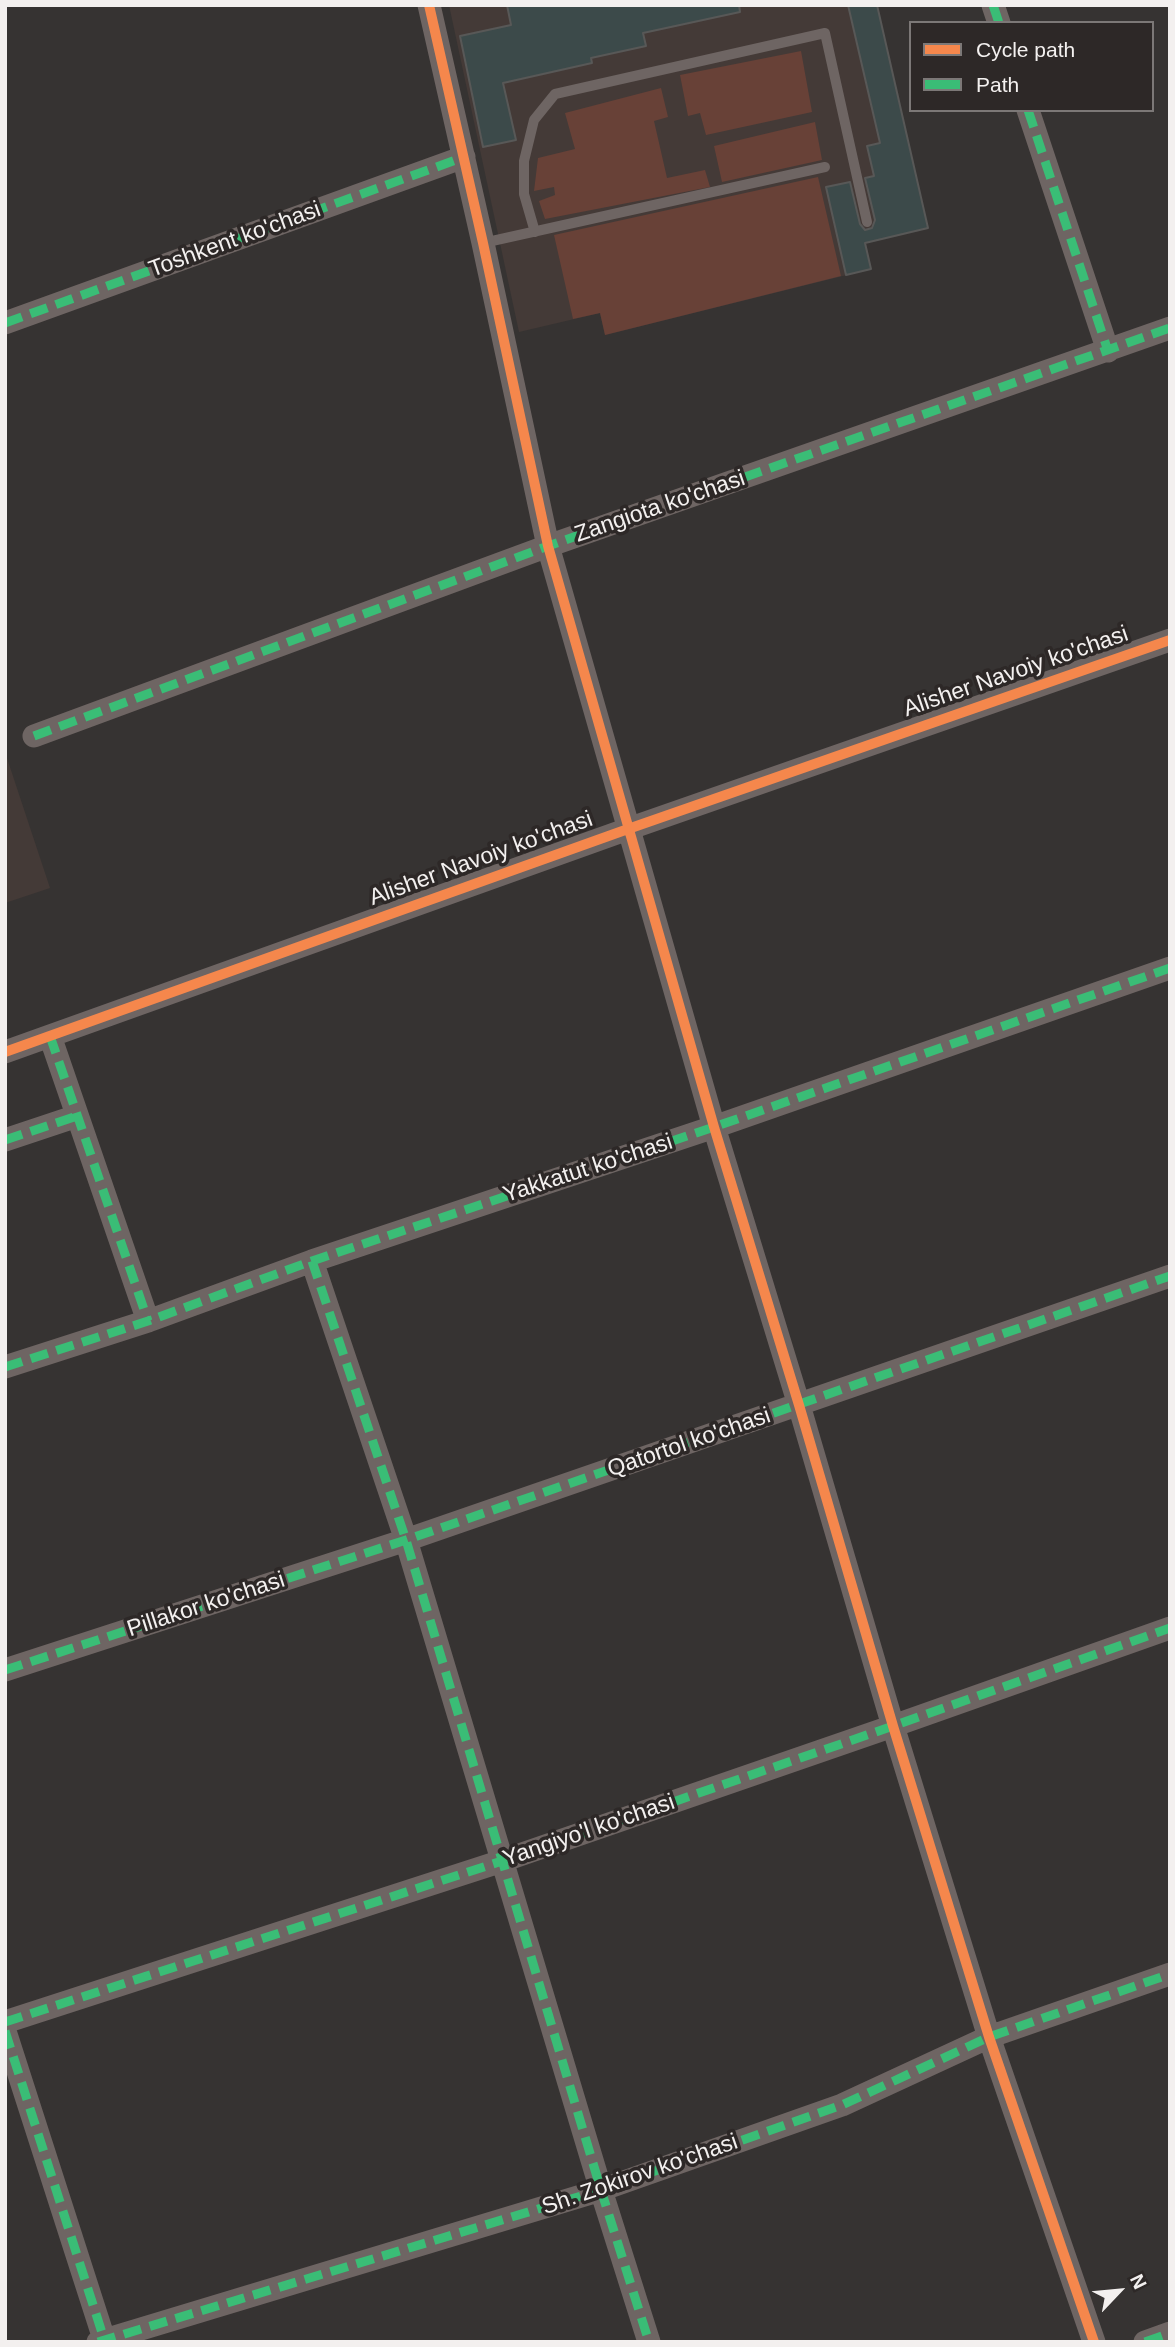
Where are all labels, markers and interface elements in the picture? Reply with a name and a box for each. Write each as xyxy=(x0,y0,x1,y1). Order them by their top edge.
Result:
legend xyxy=(909,21,1154,112)
text: Cycle path xyxy=(976,38,1075,61)
text: Path xyxy=(976,73,1019,96)
street label: Toshkent ko'chasi xyxy=(145,196,325,284)
street label: Zangiota ko'chasi xyxy=(571,465,749,549)
street label: Alisher Navoiy ko'chasi xyxy=(900,621,1132,723)
street label: Alisher Navoiy ko'chasi xyxy=(366,806,596,912)
street label: Yakkatut ko'chasi xyxy=(500,1129,676,1209)
street label: Qatortol ko'chasi xyxy=(604,1402,774,1484)
street label: Pillakor ko'chasi xyxy=(124,1567,288,1643)
street label: Yangiyo'l ko'chasi xyxy=(500,1789,678,1873)
street label: Sh. Zokirov ko'chasi xyxy=(539,2129,741,2221)
north arrow xyxy=(1084,2256,1154,2326)
text: N xyxy=(1126,2271,1151,2292)

